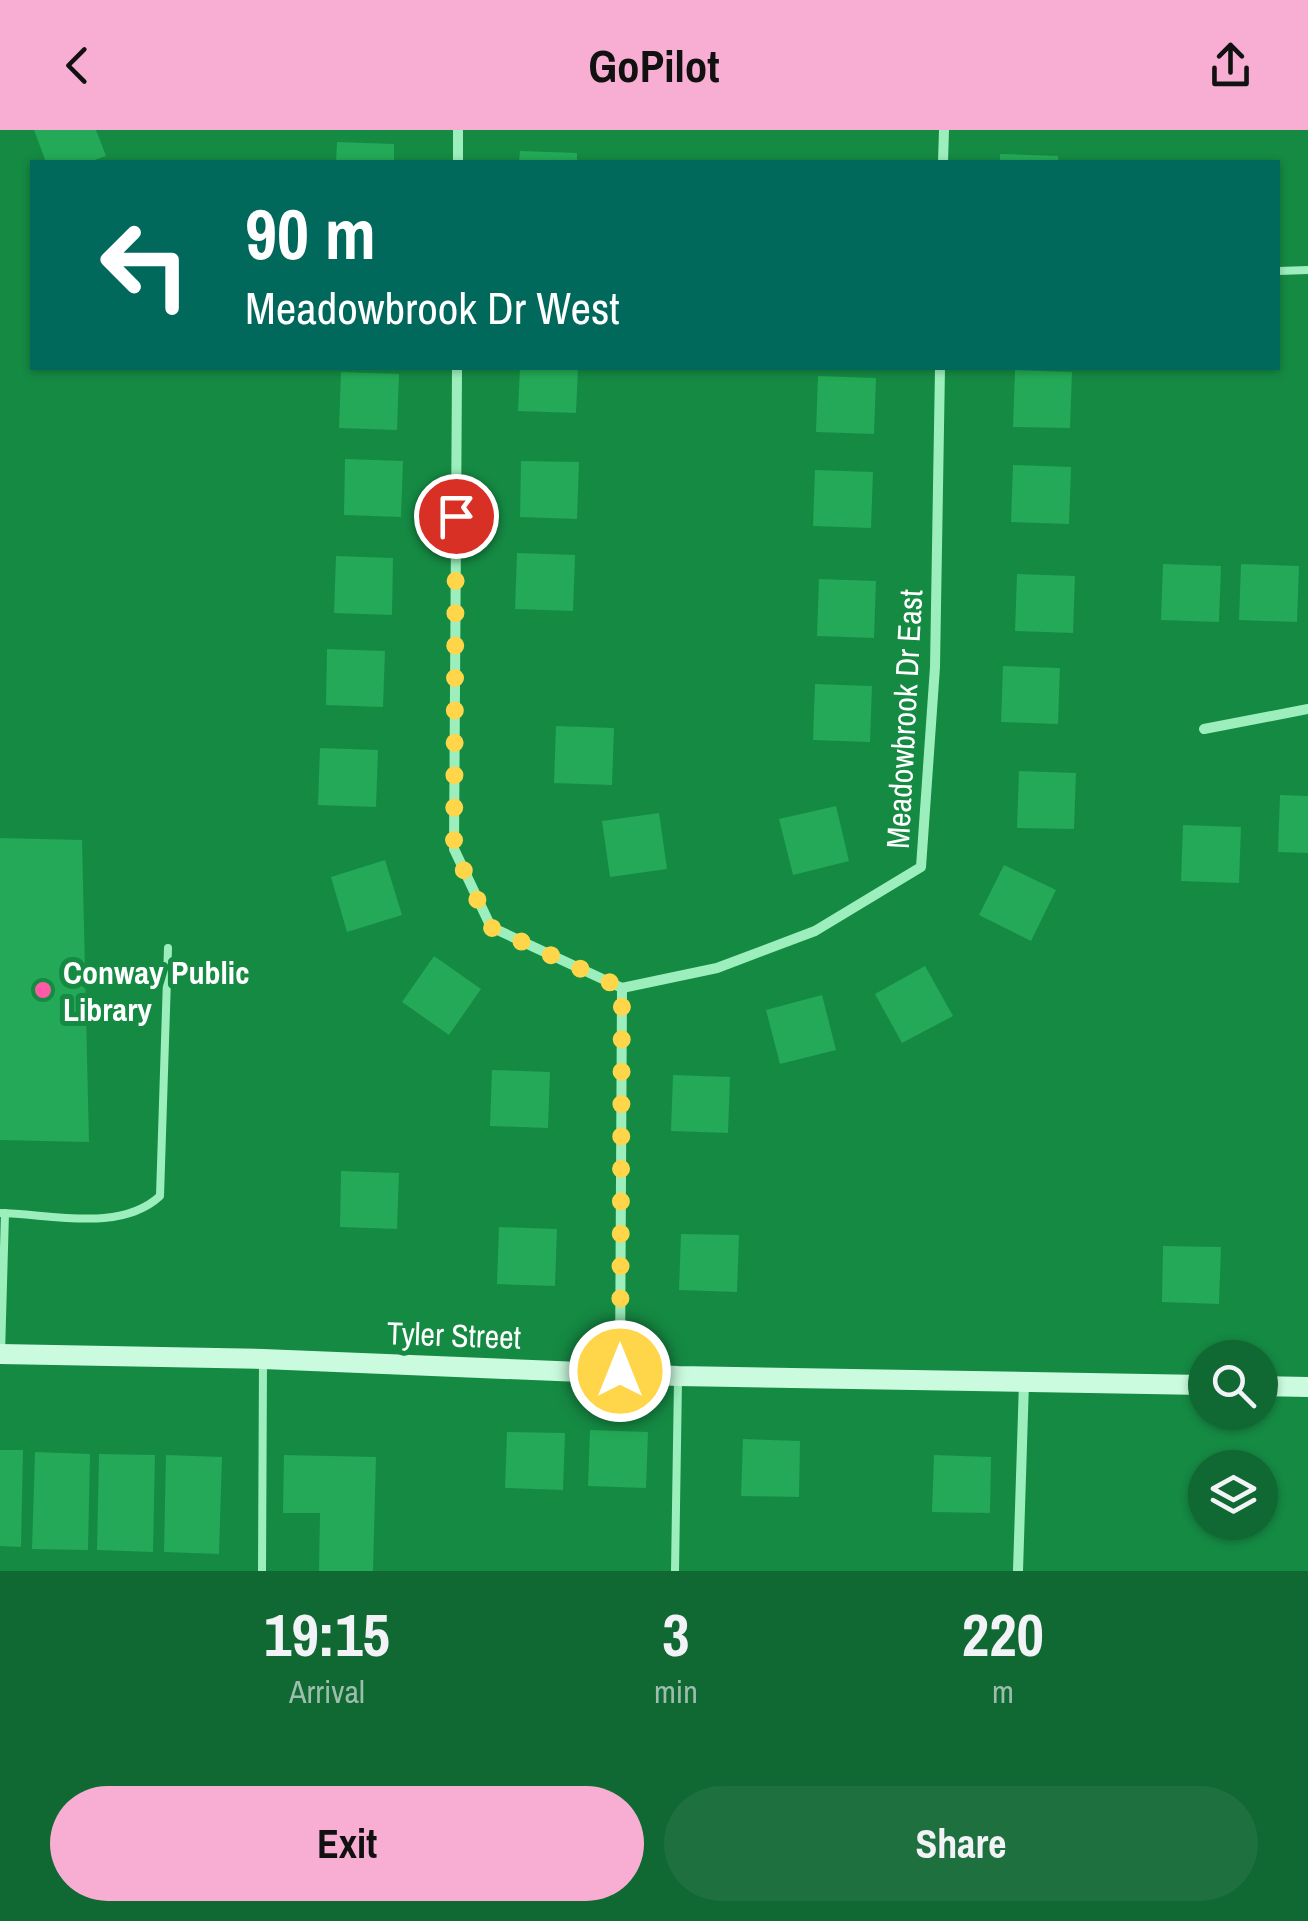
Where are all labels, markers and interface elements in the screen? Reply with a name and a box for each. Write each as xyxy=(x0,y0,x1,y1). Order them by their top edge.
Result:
text: GoPilot xyxy=(588,35,720,96)
icon: back xyxy=(50,38,105,93)
icon: share xyxy=(1203,38,1258,93)
text: 90 m xyxy=(245,187,376,281)
icon: left xyxy=(80,200,210,330)
text: Meadowbrook Dr West xyxy=(245,277,620,338)
pin xyxy=(414,474,499,559)
icon: arrive xyxy=(429,489,484,544)
street label: Meadowbrook Dr East xyxy=(876,588,932,850)
place label: Conway Public Library xyxy=(63,951,250,1031)
marker: Conway Public Library xyxy=(32,979,54,1001)
street label: Tyler Street xyxy=(386,1311,522,1359)
position arrow xyxy=(568,1319,672,1423)
map controls xyxy=(1188,1340,1278,1540)
button: search xyxy=(1188,1340,1278,1430)
button: layers xyxy=(1188,1450,1278,1540)
text: 19:15 xyxy=(264,1594,390,1675)
text: 3 xyxy=(662,1594,690,1675)
text: 220 xyxy=(962,1594,1044,1675)
text: Arrival xyxy=(289,1670,365,1713)
text: min xyxy=(654,1670,698,1713)
text: m xyxy=(992,1670,1014,1713)
button: Exit xyxy=(50,1786,644,1901)
button: Share xyxy=(664,1786,1258,1901)

